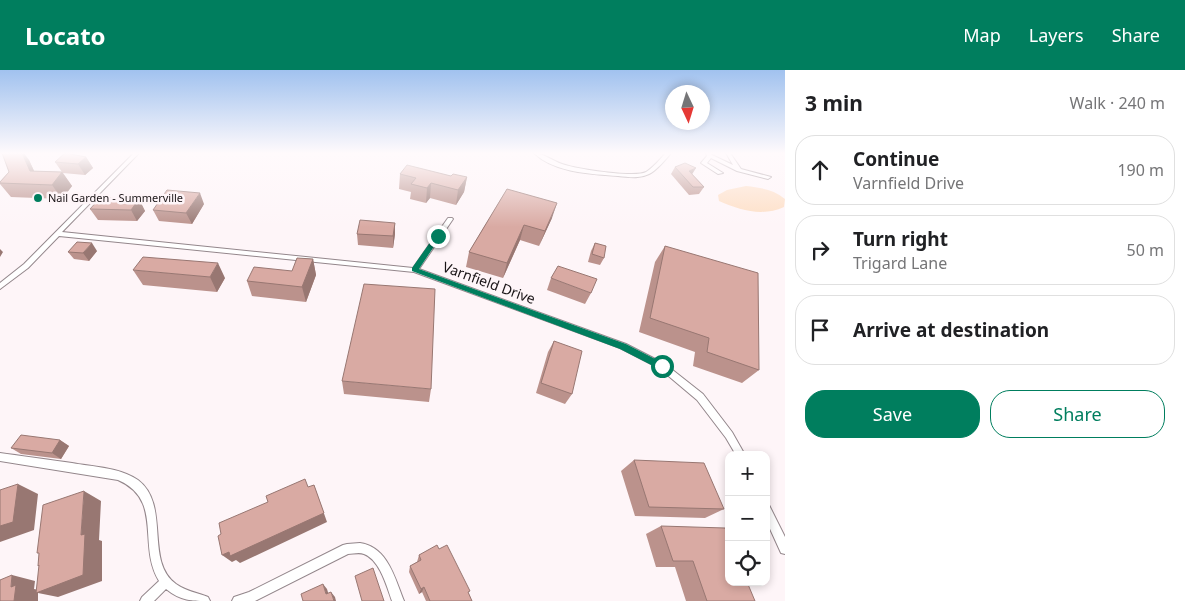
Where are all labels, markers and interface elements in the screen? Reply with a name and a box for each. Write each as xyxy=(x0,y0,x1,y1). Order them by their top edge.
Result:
text: Locato xyxy=(25,19,106,52)
text: Map xyxy=(963,23,1001,47)
text: Layers xyxy=(1029,23,1084,47)
text: Share xyxy=(1112,23,1160,47)
north arrow xyxy=(665,85,710,130)
text: 3 min xyxy=(805,89,863,117)
text: Walk · 240 m xyxy=(1070,92,1165,114)
text: Continue xyxy=(853,146,939,172)
icon: ahead xyxy=(806,156,834,184)
text: 190 m xyxy=(1117,159,1164,181)
text: Varnfield Drive xyxy=(853,172,964,194)
place label: Nail Garden - Summerville xyxy=(48,190,183,205)
marker: Nail Garden - Summerville xyxy=(32,192,44,204)
route end xyxy=(427,225,450,248)
text: Turn right xyxy=(853,226,948,252)
icon: right xyxy=(806,236,834,264)
text: 50 m xyxy=(1127,239,1164,261)
text: Trigard Lane xyxy=(853,252,947,274)
street label: Varnfield Drive xyxy=(440,257,538,308)
icon: arrive xyxy=(806,316,834,344)
text: Arrive at destination xyxy=(853,317,1049,343)
route start xyxy=(651,355,674,378)
button: Save xyxy=(805,390,980,438)
button: Share xyxy=(990,390,1165,438)
map controls xyxy=(725,451,770,586)
button: + xyxy=(725,451,770,496)
button: − xyxy=(725,496,770,541)
button: locate xyxy=(725,541,770,586)

